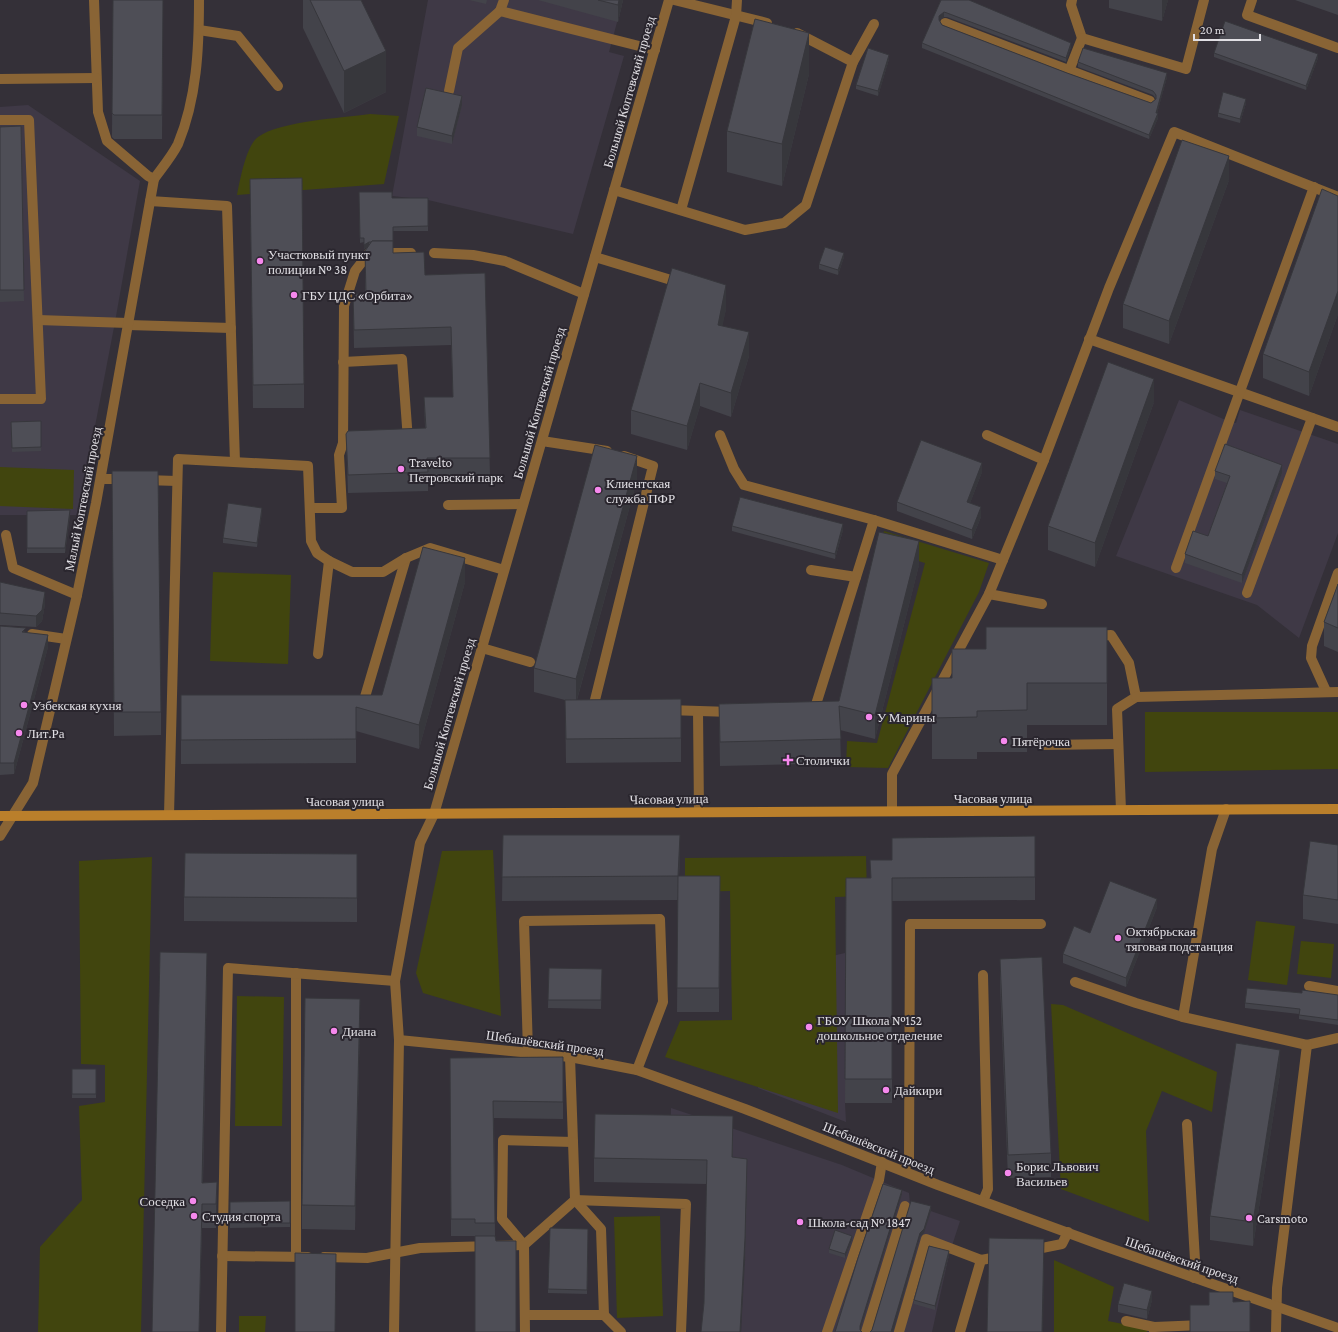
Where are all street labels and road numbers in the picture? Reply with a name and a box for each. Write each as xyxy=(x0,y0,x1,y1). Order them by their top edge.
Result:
street label: Большой Коптевский проезд xyxy=(600,14,658,170)
street label: Большой Коптевский проезд xyxy=(510,325,568,481)
street label: Малый Коптевский проезд xyxy=(62,425,104,573)
street label: Большой Коптевский проезд xyxy=(420,636,478,792)
street label: Часовая улица xyxy=(630,791,709,807)
street label: Часовая улица xyxy=(954,791,1033,806)
street label: Часовая улица xyxy=(306,794,385,809)
street label: Шебашёвский проезд xyxy=(485,1027,605,1059)
street label: Шебашёвский проезд xyxy=(821,1119,937,1177)
street label: Шебашёвский проезд xyxy=(1123,1234,1241,1287)

